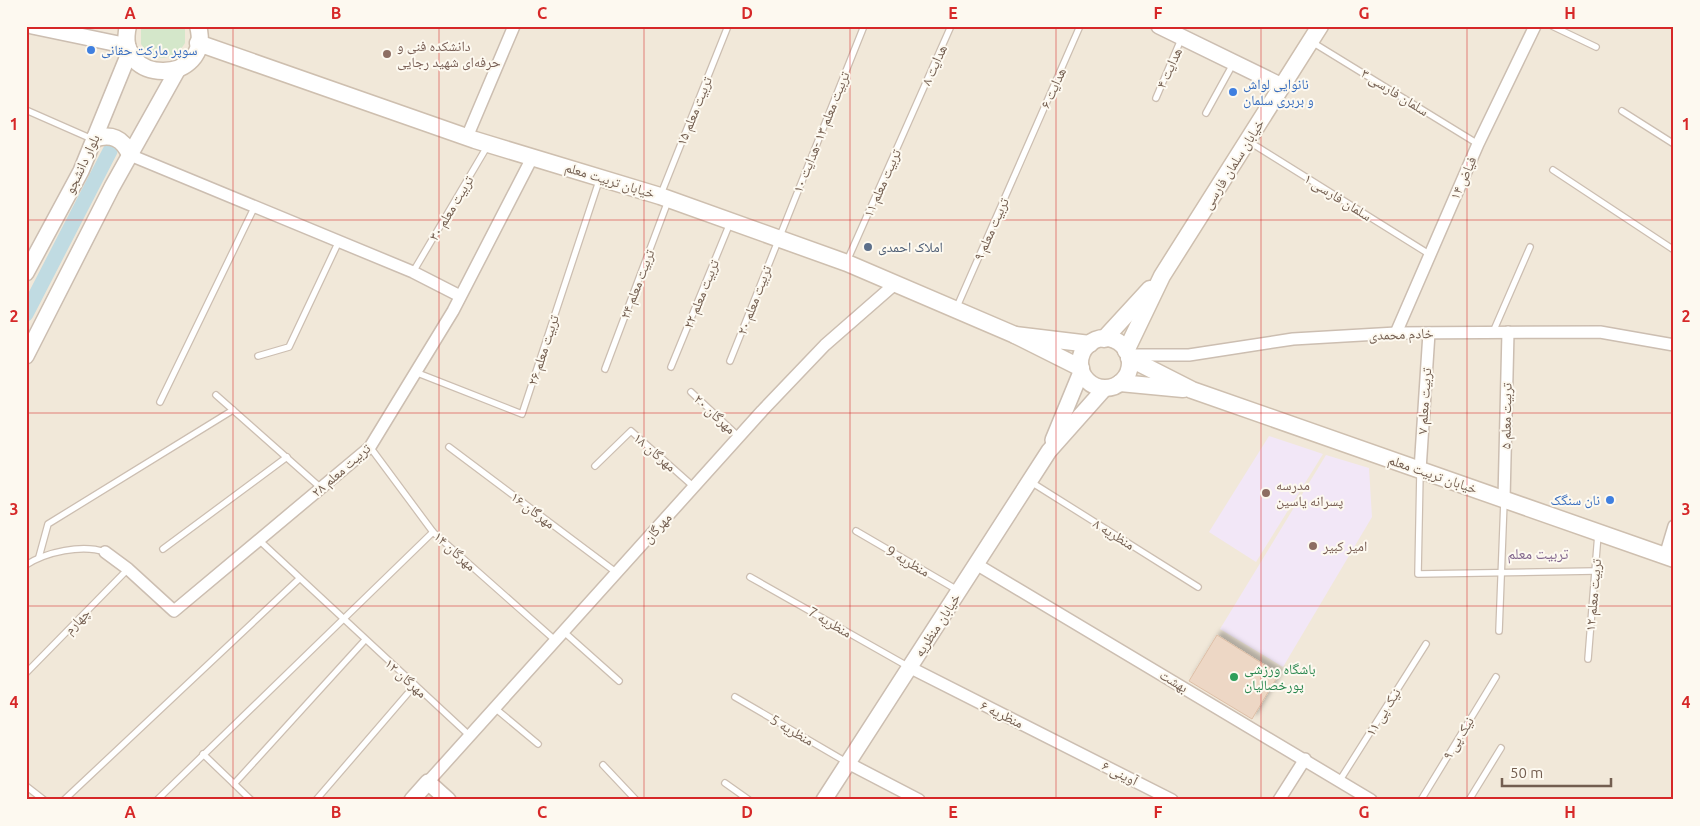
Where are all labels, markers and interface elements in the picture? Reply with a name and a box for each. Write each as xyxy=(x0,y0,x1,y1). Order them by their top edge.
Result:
text: A xyxy=(124,4,136,22)
text: B xyxy=(331,4,341,22)
text: C xyxy=(537,4,547,22)
text: D xyxy=(741,4,753,22)
text: E xyxy=(948,4,958,22)
text: F xyxy=(1154,4,1163,22)
text: G xyxy=(1358,4,1370,22)
text: H xyxy=(1564,4,1576,22)
place label: دانشکده فنی و حرفه‌ای شهید رجایی xyxy=(397,38,501,71)
place label: سوپر مارکت حقانی xyxy=(101,42,198,59)
street label: هدایت ۸ xyxy=(918,42,950,88)
marker: سوپر مارکت حقانی xyxy=(85,44,97,56)
street label: هدایت ۴ xyxy=(1153,45,1185,91)
marker: دانشکده فنی و حرفه‌ای شهید رجایی xyxy=(381,48,393,60)
street label: هدایت ۶ xyxy=(1037,65,1069,111)
street label: سلمان فارسی ۳ xyxy=(1358,65,1432,120)
street label: تربیت معلم ۱۳ -هدایت ۱۰ xyxy=(789,69,855,196)
street label: تربیت معلم ۱۵ xyxy=(673,74,717,148)
place label: نانوایی لواش و بربری سلمان xyxy=(1243,76,1314,109)
marker: نانوایی لواش و بربری سلمان xyxy=(1227,86,1239,98)
text: 1 xyxy=(9,115,19,133)
text: 1 xyxy=(1681,115,1691,133)
street label: خیابان سلمان فارسی xyxy=(1199,116,1268,213)
street label: بلوار دانشجو xyxy=(61,132,104,197)
street label: تربیت معلم ۱۱ xyxy=(860,146,906,220)
street label: فیاض ۱۴ xyxy=(1446,154,1481,202)
street label: خیابان تربیت معلم xyxy=(562,159,657,203)
street label: سلمان فارسی ۱ xyxy=(1301,170,1375,225)
street label: تربیت معلم ۳۰ xyxy=(425,173,478,244)
street label: تربیت معلم ۹ xyxy=(970,195,1014,263)
place label: املاک احمدی xyxy=(878,239,943,256)
marker: املاک احمدی xyxy=(862,241,874,253)
street label: تربیت معلم ۲۴ xyxy=(616,247,659,322)
street label: تربیت معلم ۲۲ xyxy=(680,257,724,331)
street label: تربیت معلم ۲۰ xyxy=(733,263,776,338)
text: 2 xyxy=(9,307,19,325)
text: 2 xyxy=(1681,307,1691,325)
street label: تربیت معلم ۲۶ xyxy=(524,313,564,388)
street label: خادم محمدی xyxy=(1368,325,1434,345)
street label: تربیت معلم ۷ xyxy=(1414,367,1436,435)
street label: تربیت معلم ۵ xyxy=(1497,382,1517,449)
street label: مهرگان ۲۰ xyxy=(690,391,739,438)
street label: مهرگان ۱۸ xyxy=(630,429,679,475)
street label: تربیت معلم ۲۸ xyxy=(308,440,375,501)
street label: خیابان تربیت معلم xyxy=(1386,451,1480,499)
place label: مدرسه پسرانه یاسین xyxy=(1276,477,1343,510)
marker: مدرسه پسرانه یاسین xyxy=(1260,487,1272,499)
street label: مهرگان ۱۶ xyxy=(507,488,558,532)
place label: نان سنگک xyxy=(1551,492,1600,509)
marker: نان سنگک xyxy=(1604,494,1616,506)
text: 3 xyxy=(9,500,19,518)
text: 3 xyxy=(1681,500,1691,518)
street label: مهرگان xyxy=(639,510,675,547)
street label: منظریه ۸ xyxy=(1090,515,1138,554)
street label: مهرگان ۱۴ xyxy=(430,528,479,575)
place label: امیر کبیر xyxy=(1322,538,1367,555)
marker: امیر کبیر xyxy=(1307,540,1319,552)
street label: منظریه 9 xyxy=(883,542,932,581)
district label: تربیت معلم xyxy=(1507,545,1569,564)
street label: تربیت معلم ۱۲ xyxy=(1582,558,1606,632)
street label: خیابان منظریه xyxy=(911,590,964,660)
street label: منظریه 7 xyxy=(805,603,854,642)
street label: چهارم xyxy=(61,605,95,639)
street label: مهرگان ۱۲ xyxy=(381,655,430,702)
place label: باشگاه ورزشی پورخصالیان xyxy=(1244,661,1316,694)
street label: بهشت xyxy=(1157,666,1191,696)
marker: باشگاه ورزشی پورخصالیان xyxy=(1228,671,1240,683)
street label: نیک پی ۱۱ xyxy=(1362,685,1405,739)
text: 4 xyxy=(9,693,19,711)
text: 4 xyxy=(1681,693,1691,711)
street label: منظریه ۶ xyxy=(978,697,1026,732)
street label: منظریه 5 xyxy=(767,711,816,750)
street label: نیک پی ۹ xyxy=(1439,714,1478,763)
scale bar xyxy=(1502,756,1611,788)
street label: آوینی ۶ xyxy=(1099,757,1141,790)
text: 50 m xyxy=(1510,764,1543,781)
text: A xyxy=(124,803,136,821)
text: B xyxy=(331,803,341,821)
text: C xyxy=(537,803,547,821)
text: D xyxy=(741,803,753,821)
text: E xyxy=(948,803,958,821)
text: F xyxy=(1154,803,1163,821)
text: G xyxy=(1358,803,1370,821)
text: H xyxy=(1564,803,1576,821)

